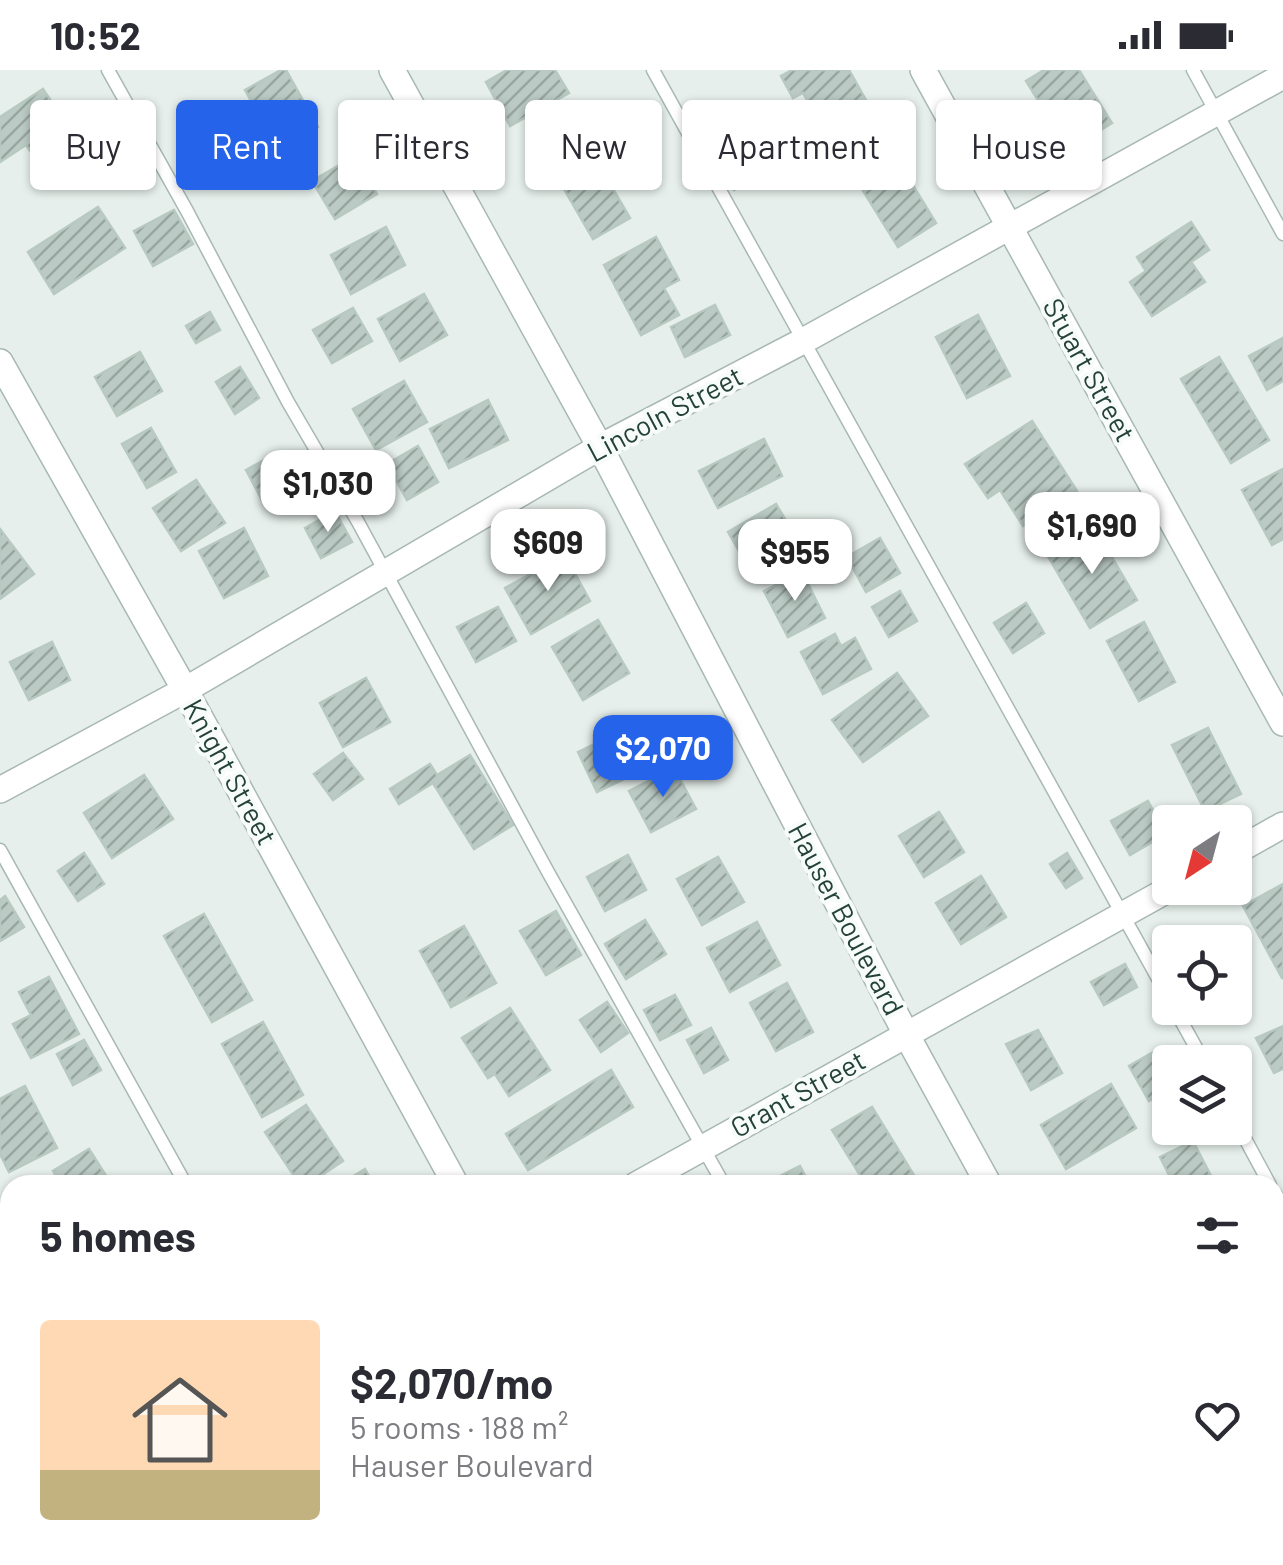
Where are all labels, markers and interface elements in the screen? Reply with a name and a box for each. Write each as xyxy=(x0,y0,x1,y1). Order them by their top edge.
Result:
text: 10:52 xyxy=(50,12,141,58)
chip: Buy xyxy=(30,100,156,190)
chip: Rent xyxy=(176,100,318,190)
chip: Filters xyxy=(338,100,505,190)
chip: New xyxy=(525,100,662,190)
chip: Apartment xyxy=(682,100,916,190)
chip: House xyxy=(936,100,1102,190)
street label: Stuart Street xyxy=(1037,292,1143,447)
street label: Lincoln Street xyxy=(581,358,748,468)
pin: $1,030 xyxy=(247,450,409,535)
text: $1,030 xyxy=(282,463,374,501)
pin: $1,690 xyxy=(1011,492,1173,577)
text: $1,690 xyxy=(1047,505,1137,543)
pin: $609 xyxy=(489,509,607,594)
pin: $955 xyxy=(736,519,854,604)
text: $609 xyxy=(513,522,583,560)
text: $955 xyxy=(760,532,830,570)
street label: Knight Street xyxy=(177,693,285,850)
pin: $2,070 xyxy=(582,715,744,800)
text: $2,070 xyxy=(615,728,711,766)
north arrow xyxy=(1152,805,1252,905)
map controls xyxy=(1152,805,1252,1145)
street label: Hauser Boulevard xyxy=(782,816,912,1021)
button: locate xyxy=(1152,925,1252,1025)
street label: Grant Street xyxy=(724,1042,871,1144)
button: layers xyxy=(1152,1045,1252,1145)
icon: filters xyxy=(1190,1208,1245,1263)
text: 5 homes xyxy=(40,1210,196,1260)
text: $2,070/mo xyxy=(350,1357,553,1407)
icon: home xyxy=(120,1360,240,1480)
icon: heart xyxy=(1190,1393,1245,1448)
text: 5 rooms · 188 m² xyxy=(350,1407,568,1445)
text: Hauser Boulevard xyxy=(350,1445,594,1483)

